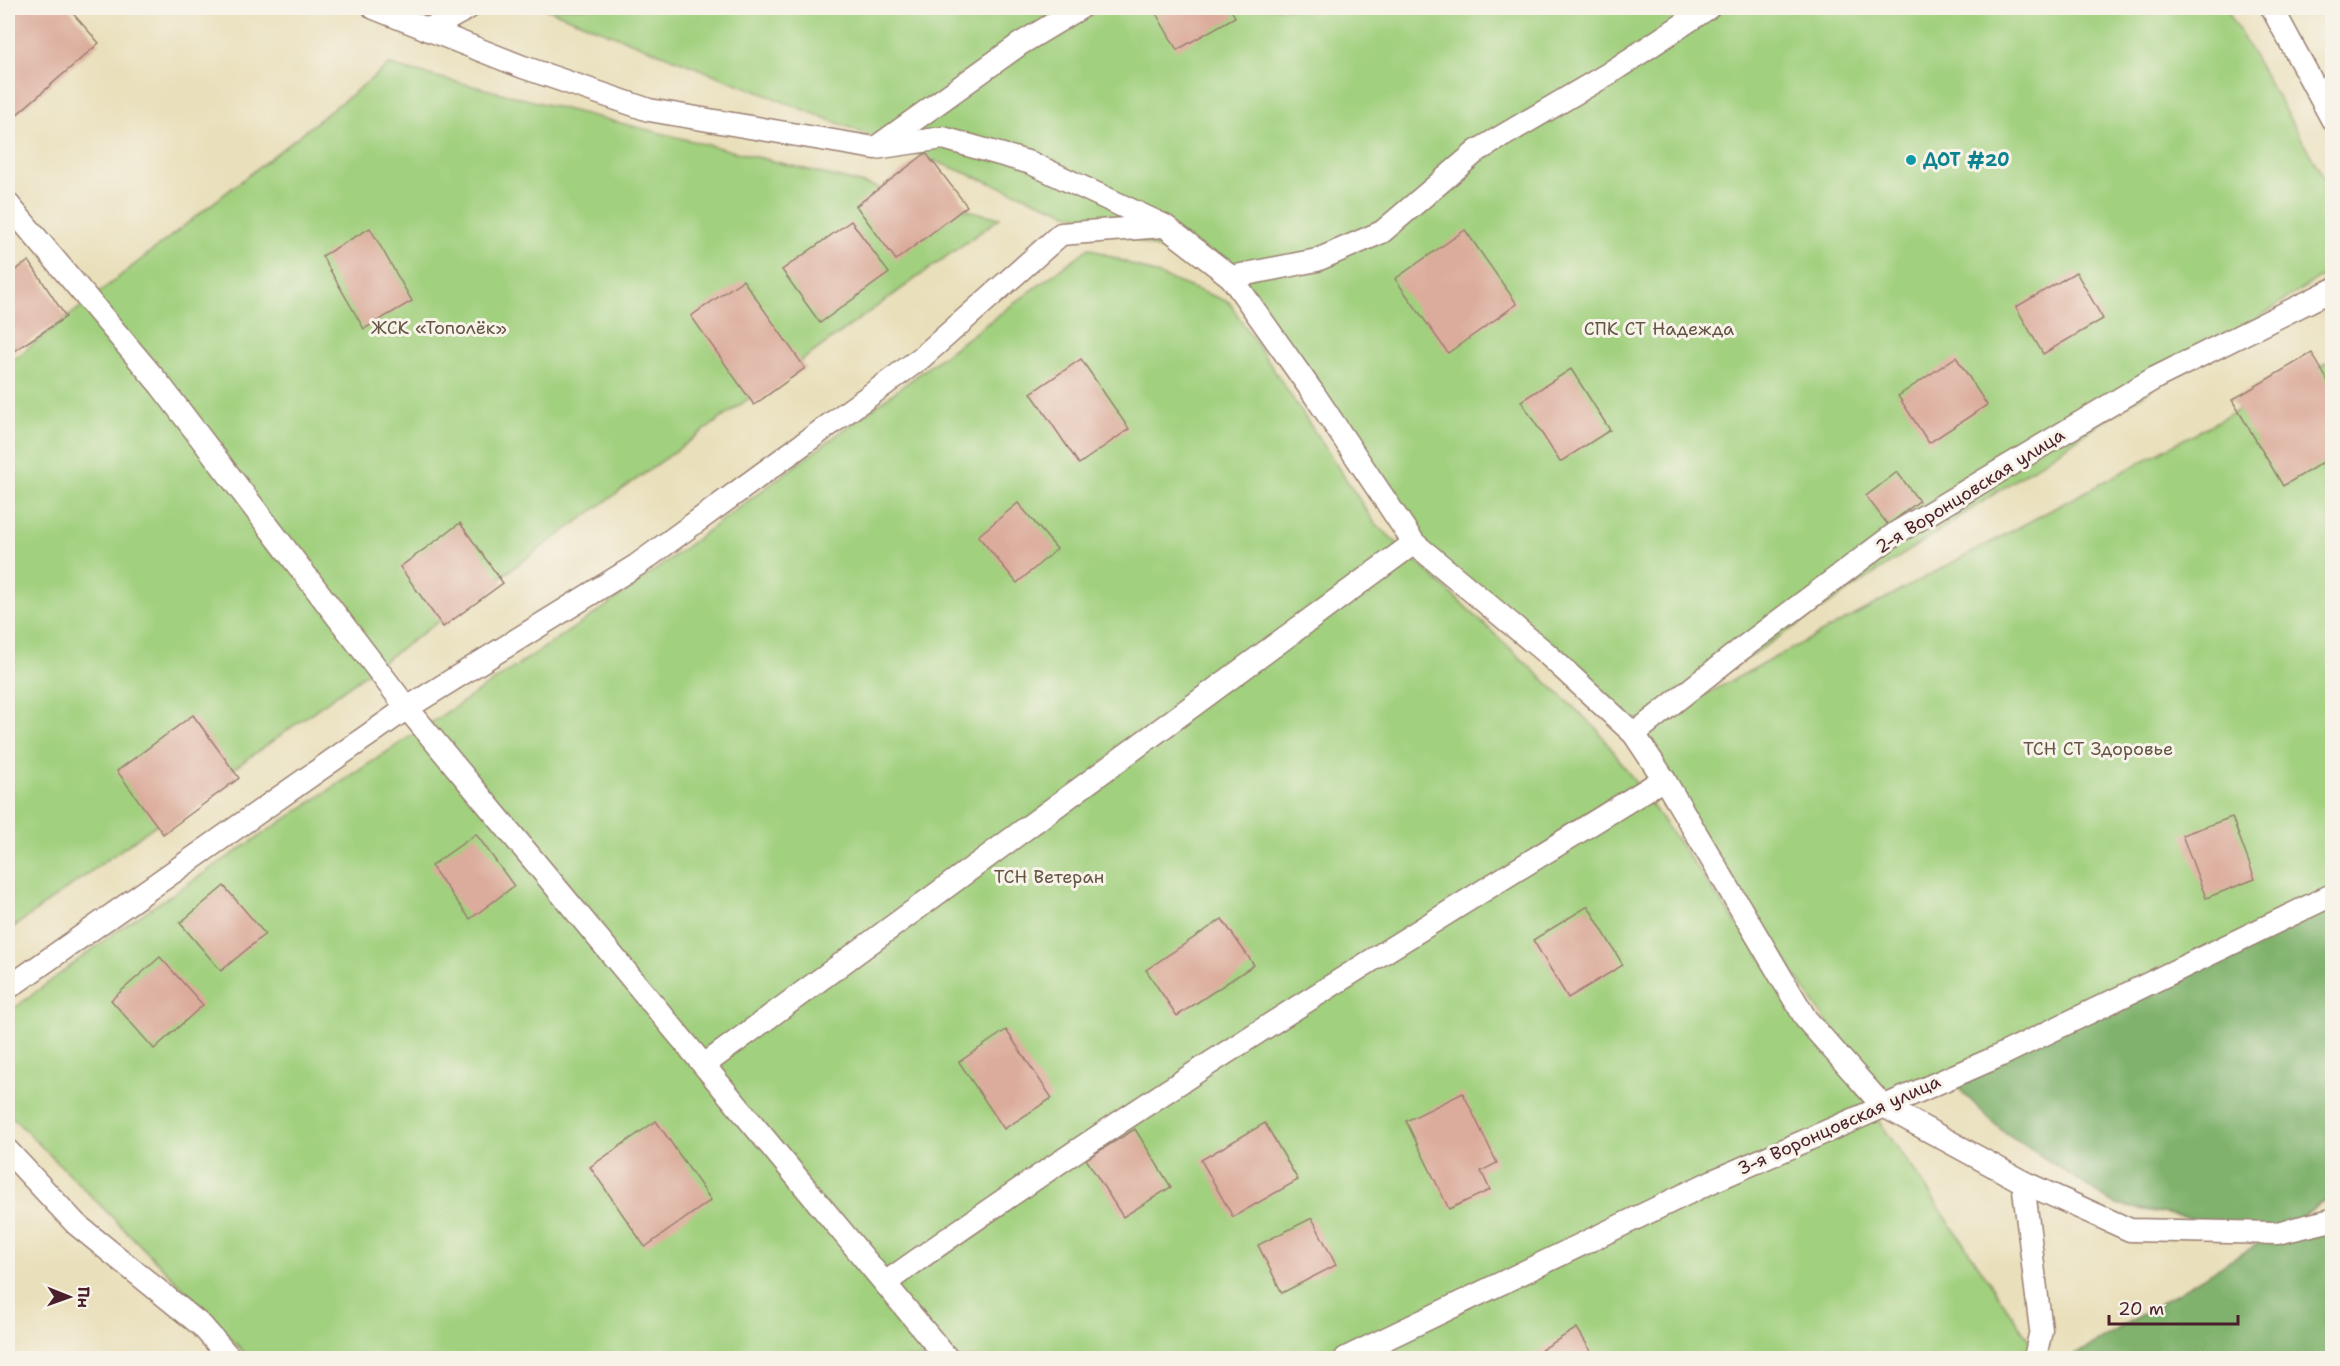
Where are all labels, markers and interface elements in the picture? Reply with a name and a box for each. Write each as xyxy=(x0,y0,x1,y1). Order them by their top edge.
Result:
place label: ДОТ #20 xyxy=(1923,148,2010,172)
marker: ДОТ #20 xyxy=(1904,153,1918,167)
park label: ЖСК «Тополёк» xyxy=(371,316,507,340)
park label: СПК СТ Надежда xyxy=(1584,317,1734,341)
street label: 2-я Воронцовская улица xyxy=(1871,423,2069,559)
park label: ТСН СТ Здоровье xyxy=(2023,737,2173,761)
park label: ТСН Ветеран xyxy=(994,865,1104,889)
street label: 3-я Воронцовская улица xyxy=(1734,1069,1944,1181)
north arrow xyxy=(39,1267,99,1327)
text: Пн xyxy=(73,1287,94,1308)
scale bar xyxy=(2109,1288,2238,1326)
text: 20 m xyxy=(2118,1297,2164,1321)

